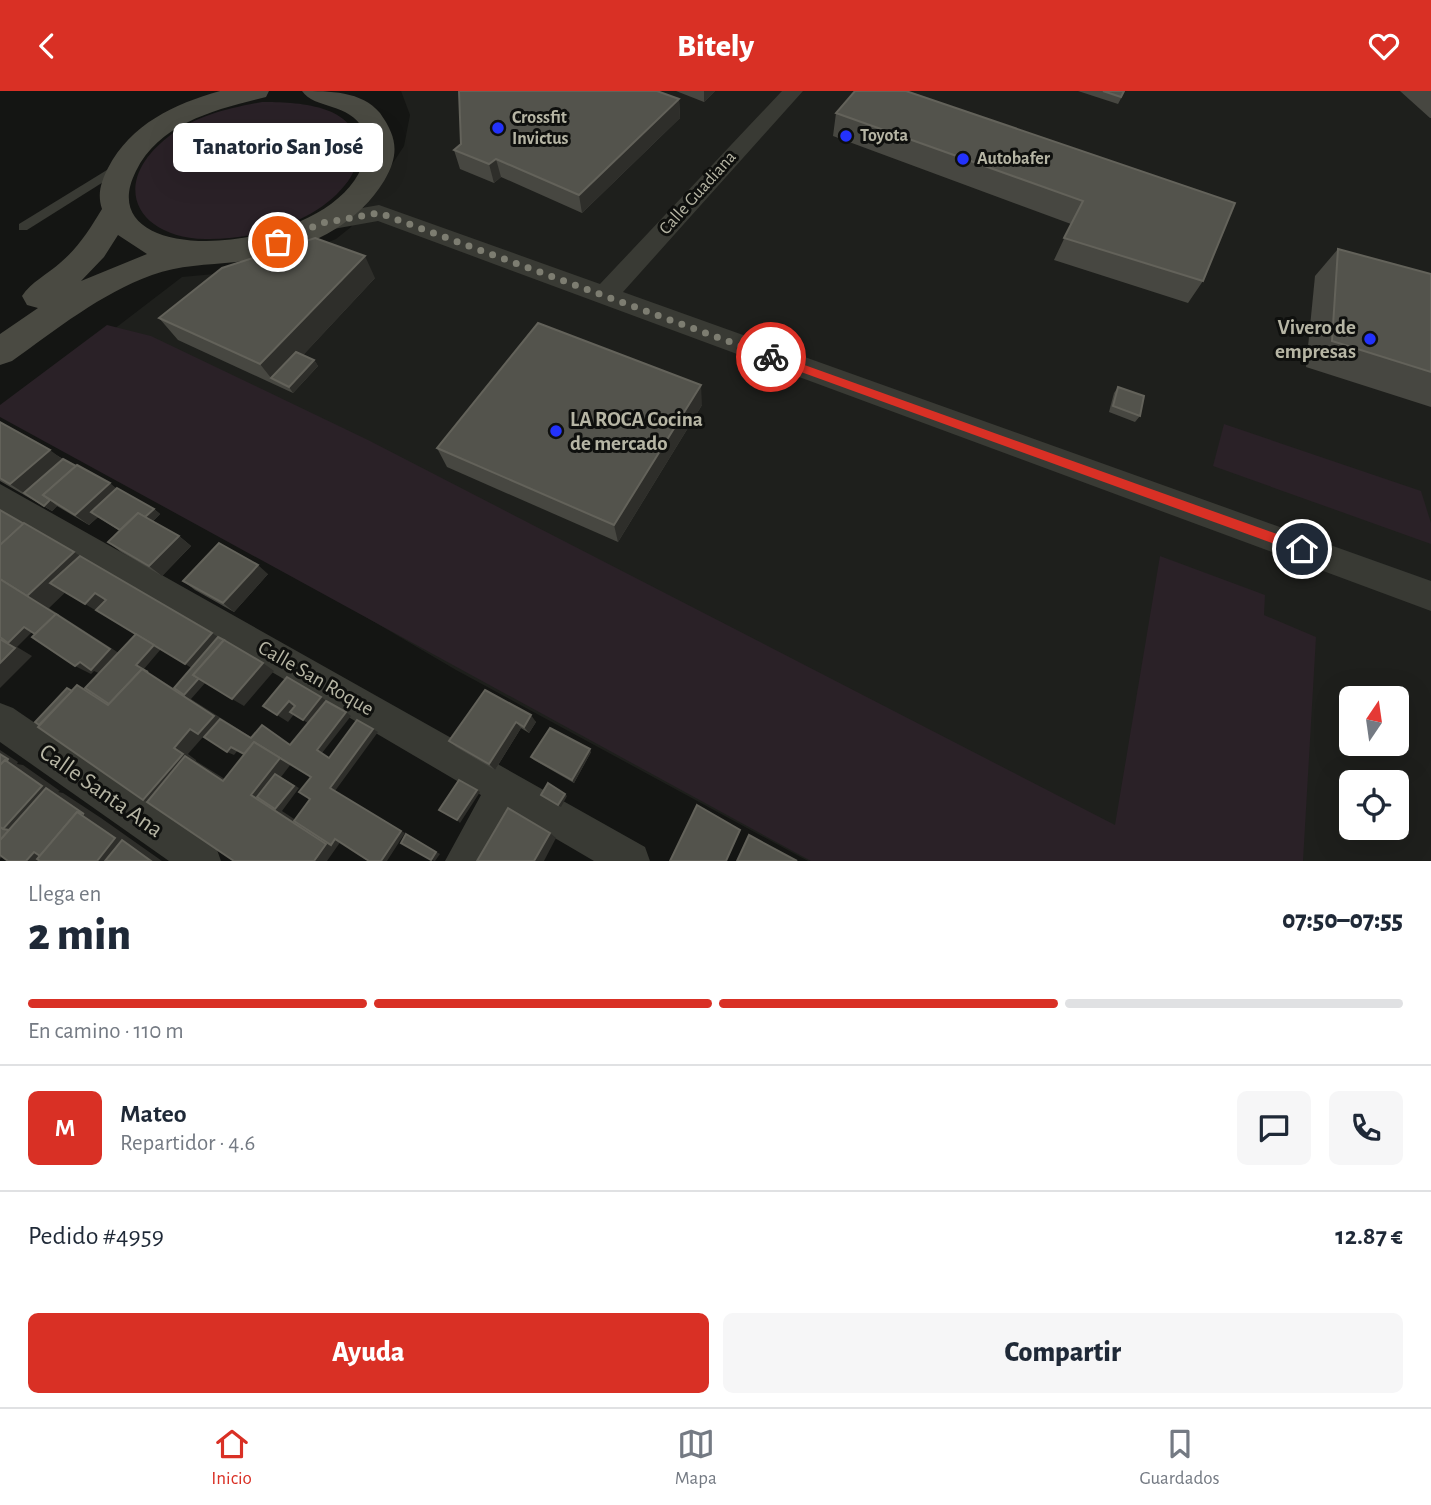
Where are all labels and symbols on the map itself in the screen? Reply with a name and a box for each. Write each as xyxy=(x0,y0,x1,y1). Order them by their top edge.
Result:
place label: Crossfit Invictus xyxy=(512,109,569,148)
marker: Crossfit Invictus xyxy=(490,120,506,136)
callout: Tanatorio San José xyxy=(173,123,383,172)
place label: Toyota xyxy=(860,127,908,145)
marker: Toyota xyxy=(838,128,854,144)
street label: Calle Guadiana xyxy=(656,148,740,238)
place label: Autobafer xyxy=(977,150,1051,168)
marker: Autobafer xyxy=(955,151,971,167)
pin xyxy=(248,212,308,272)
place label: Vivero de empresas xyxy=(1275,317,1356,362)
courier xyxy=(736,322,806,392)
marker: Vivero de empresas xyxy=(1362,331,1378,347)
place label: LA ROCA Cocina de mercado xyxy=(570,409,703,454)
marker: LA ROCA Cocina de mercado xyxy=(548,423,564,439)
pin xyxy=(1272,519,1332,579)
street label: Calle San Roque xyxy=(255,636,377,720)
north arrow xyxy=(1339,686,1409,756)
street label: Calle Santa Ana xyxy=(35,740,167,842)

